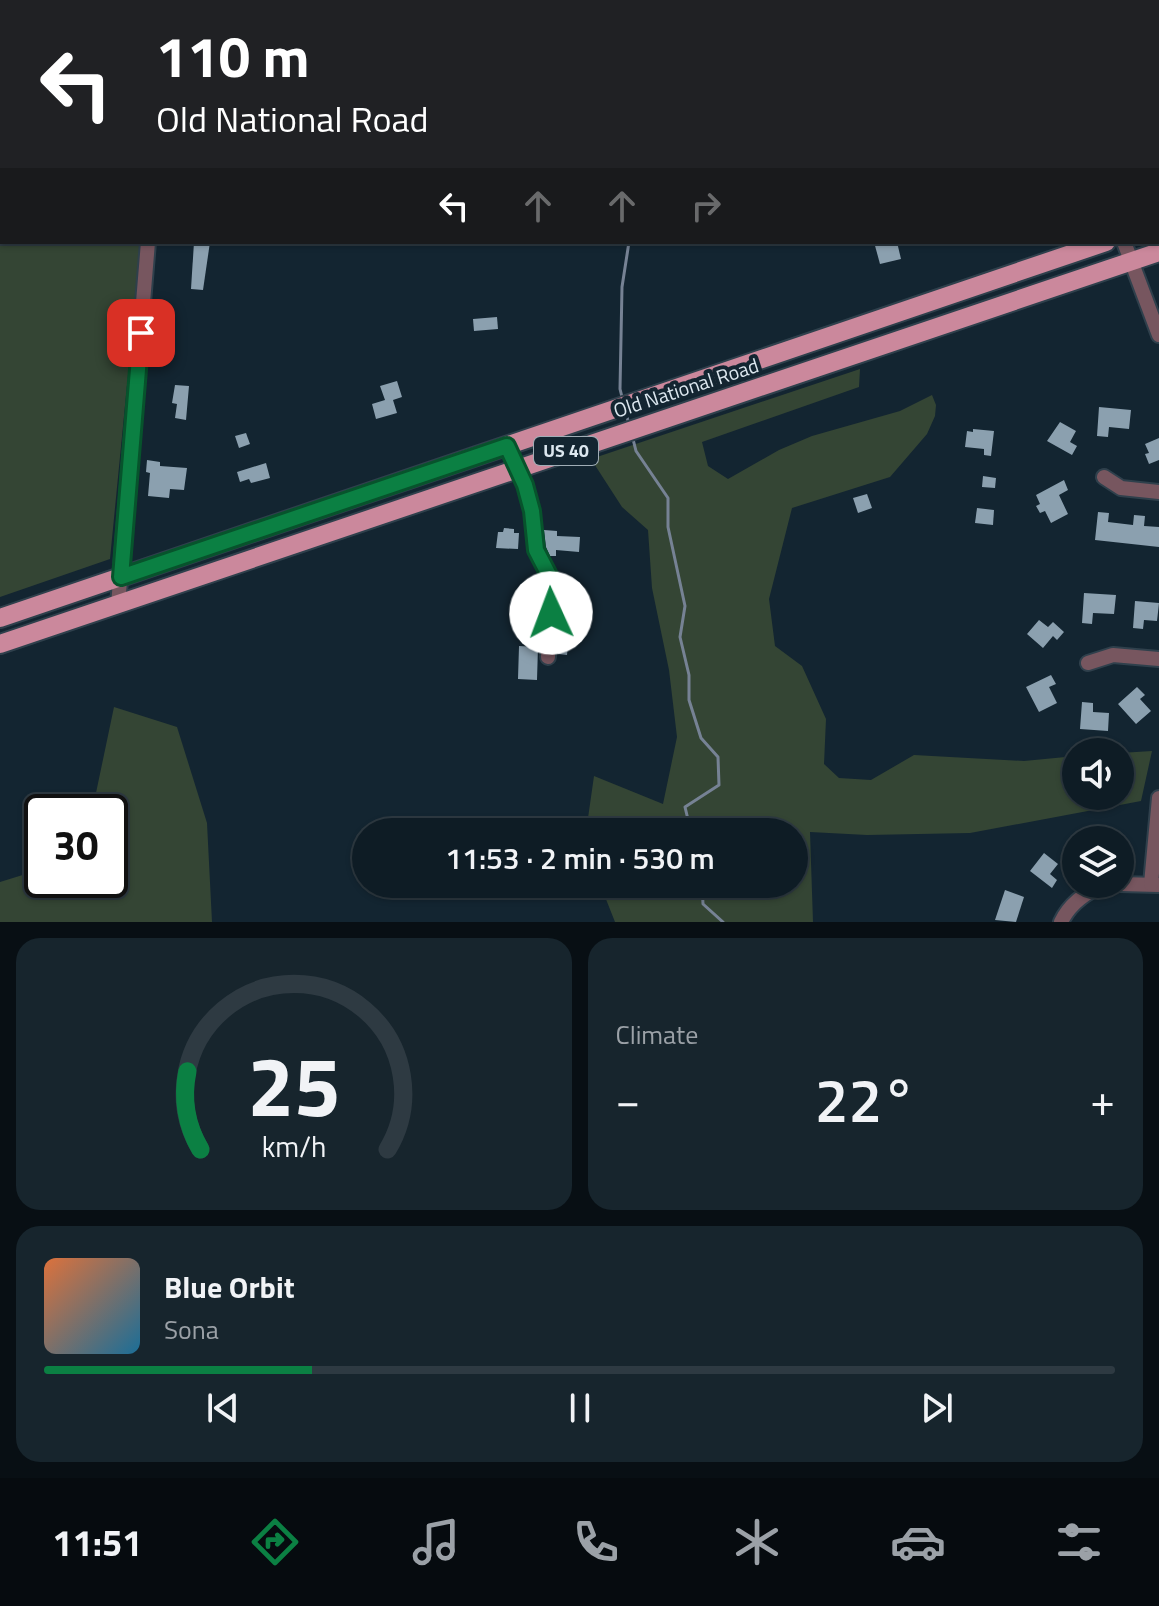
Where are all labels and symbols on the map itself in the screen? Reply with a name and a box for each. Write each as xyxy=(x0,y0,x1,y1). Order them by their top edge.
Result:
pin xyxy=(107,299,175,367)
street label: Old National Road xyxy=(609,349,763,426)
road number: US 40 xyxy=(534,437,598,465)
position arrow xyxy=(509,571,593,655)
speed limit sign: 30 xyxy=(24,794,128,898)

